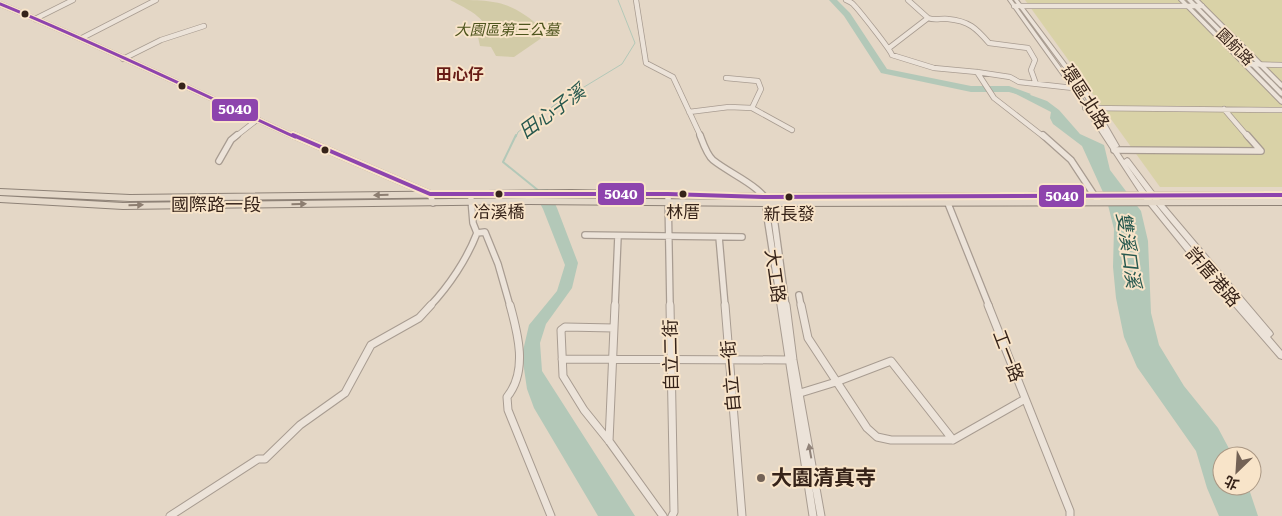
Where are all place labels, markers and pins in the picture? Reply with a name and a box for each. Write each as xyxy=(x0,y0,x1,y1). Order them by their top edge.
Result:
unlabelled marker xyxy=(20,9,30,19)
unlabelled marker xyxy=(177,81,187,91)
unlabelled marker xyxy=(320,145,330,155)
marker: 冾溪橋 xyxy=(494,189,504,199)
marker: 林厝 xyxy=(678,189,688,199)
marker: 新長發 xyxy=(784,192,794,202)
place label: 冾溪橋 xyxy=(474,198,525,223)
place label: 林厝 xyxy=(666,198,700,223)
place label: 新長發 xyxy=(764,200,815,225)
place label: 大園清真寺 xyxy=(771,460,876,491)
marker: 大園清真寺 xyxy=(755,472,767,484)

